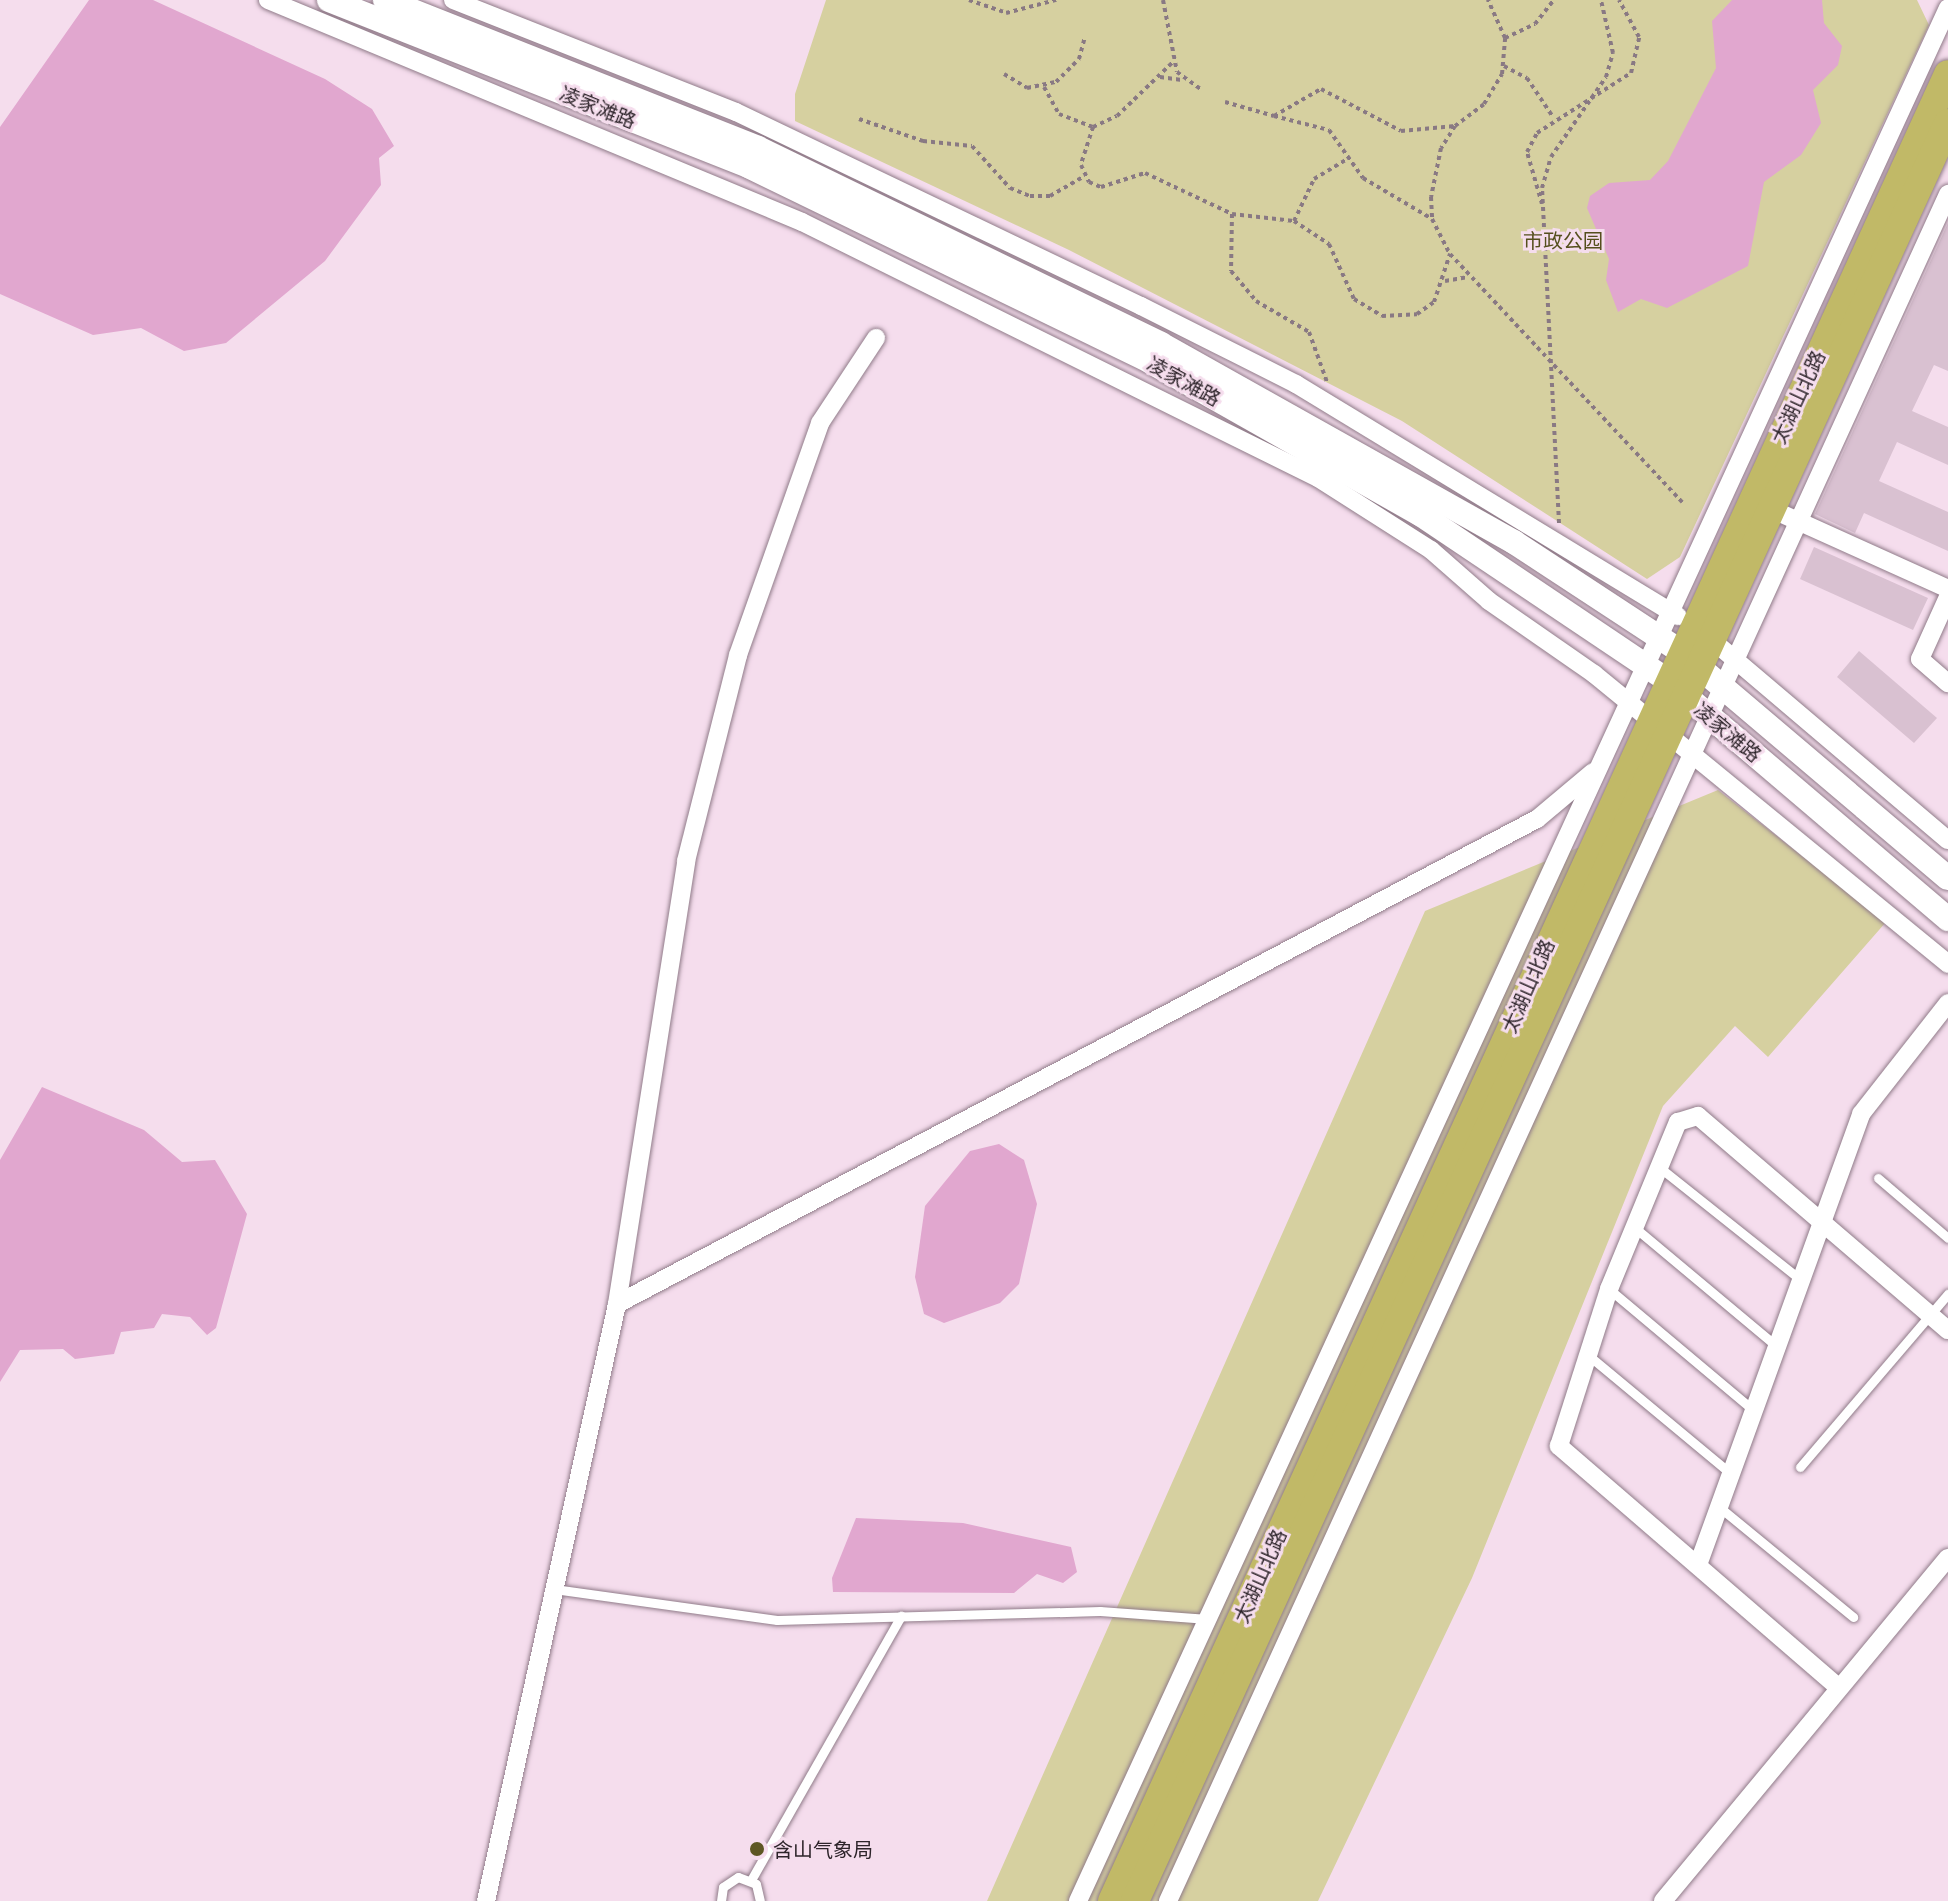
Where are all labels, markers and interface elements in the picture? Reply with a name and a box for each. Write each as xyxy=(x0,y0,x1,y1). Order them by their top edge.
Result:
street label: 凌家滩路 xyxy=(556,81,640,133)
park label: 市政公园 xyxy=(1523,228,1603,252)
street label: 太湖山北路 xyxy=(1766,347,1830,447)
street label: 凌家滩路 xyxy=(1143,351,1225,411)
street label: 凌家滩路 xyxy=(1690,697,1766,767)
street label: 太湖山北路 xyxy=(1497,935,1559,1037)
street label: 太湖山北路 xyxy=(1229,1525,1291,1627)
place label: 含山气象局 xyxy=(773,1837,873,1861)
marker: 含山气象局 xyxy=(748,1840,766,1858)

